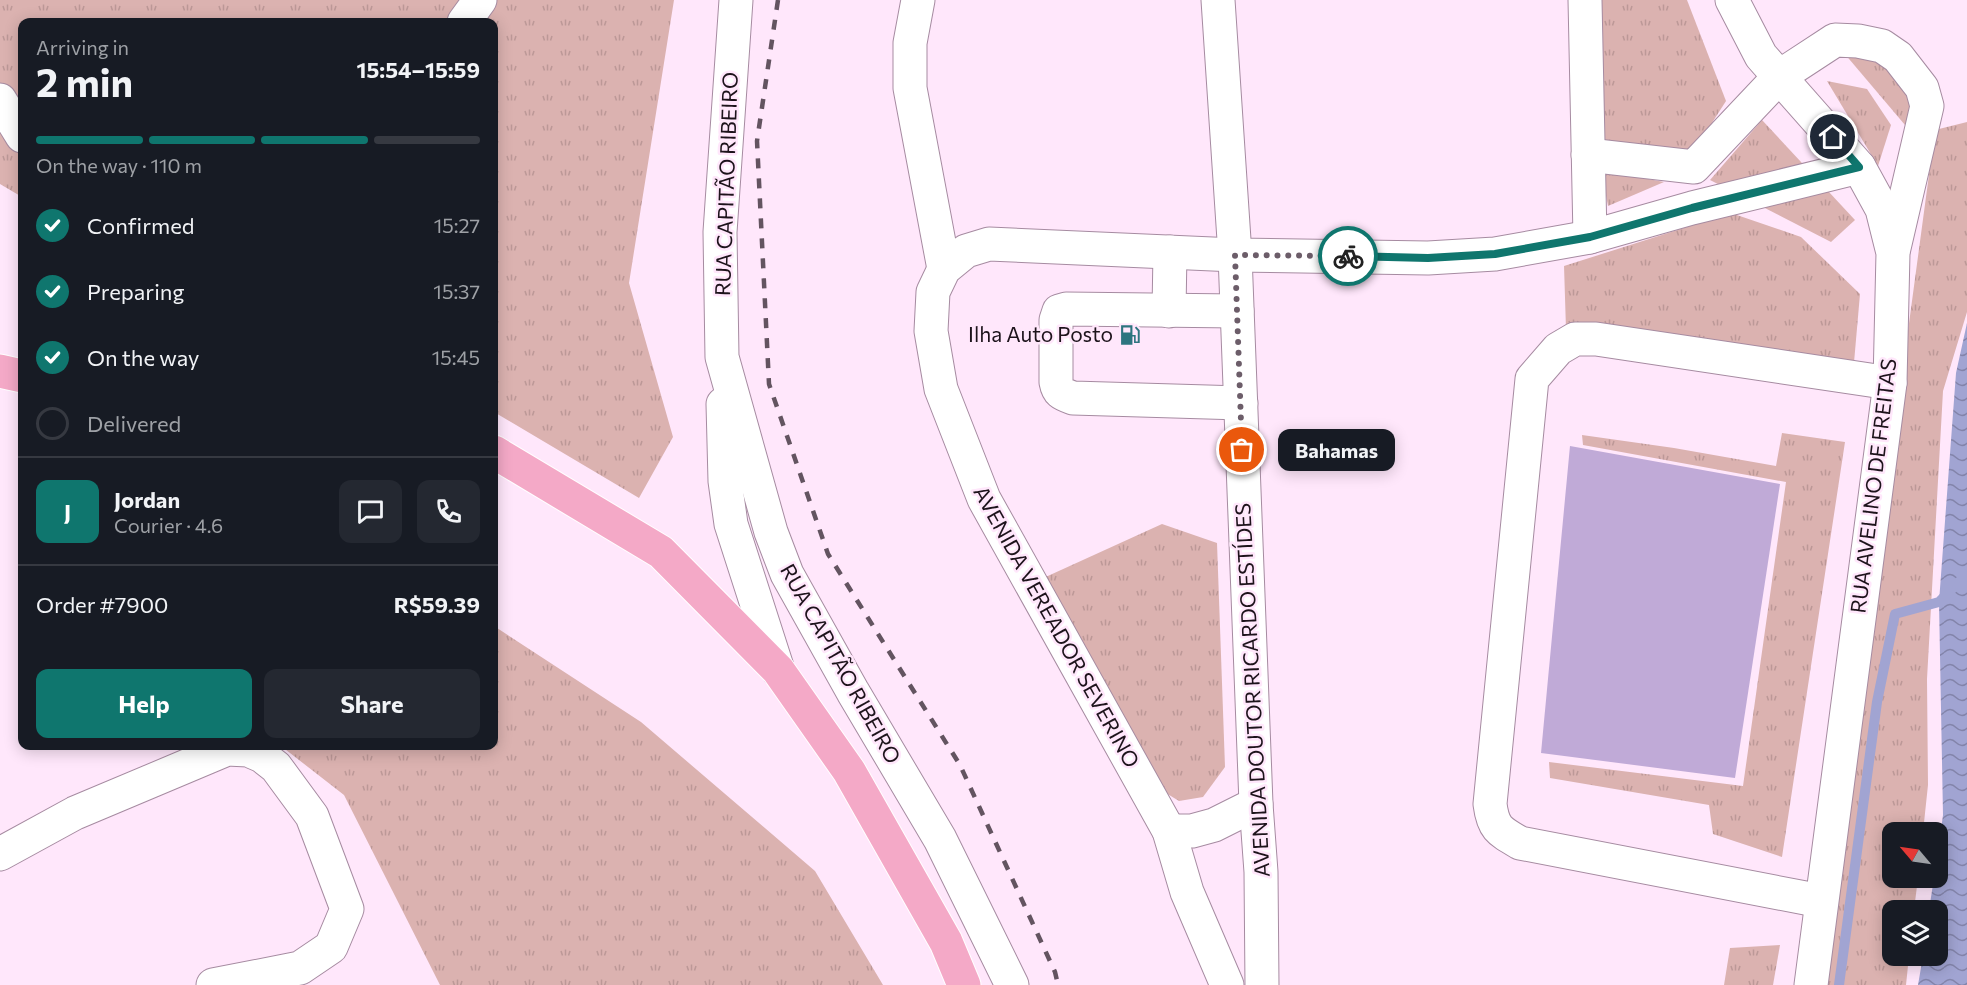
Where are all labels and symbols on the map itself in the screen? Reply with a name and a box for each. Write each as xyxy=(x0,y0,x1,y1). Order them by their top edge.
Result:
street label: RUA CAPITÃO RIBEIRO xyxy=(709,71,742,296)
pin xyxy=(1807,111,1858,162)
courier xyxy=(1318,226,1378,286)
place label: Ilha Auto Posto xyxy=(968,321,1113,346)
fuel station icon: Ilha Auto Posto xyxy=(1118,323,1142,347)
street label: RUA AVELINO DE FREITAS xyxy=(1844,357,1901,615)
pin xyxy=(1216,424,1267,475)
callout: Bahamas xyxy=(1278,429,1395,471)
street label: AVENIDA VEREADOR SEVERINO xyxy=(969,481,1145,771)
street label: AVENIDA DOUTOR RICARDO ESTÍDES xyxy=(1229,502,1274,878)
street label: RUA CAPITÃO RIBEIRO xyxy=(776,559,907,767)
north arrow xyxy=(1882,822,1948,888)

